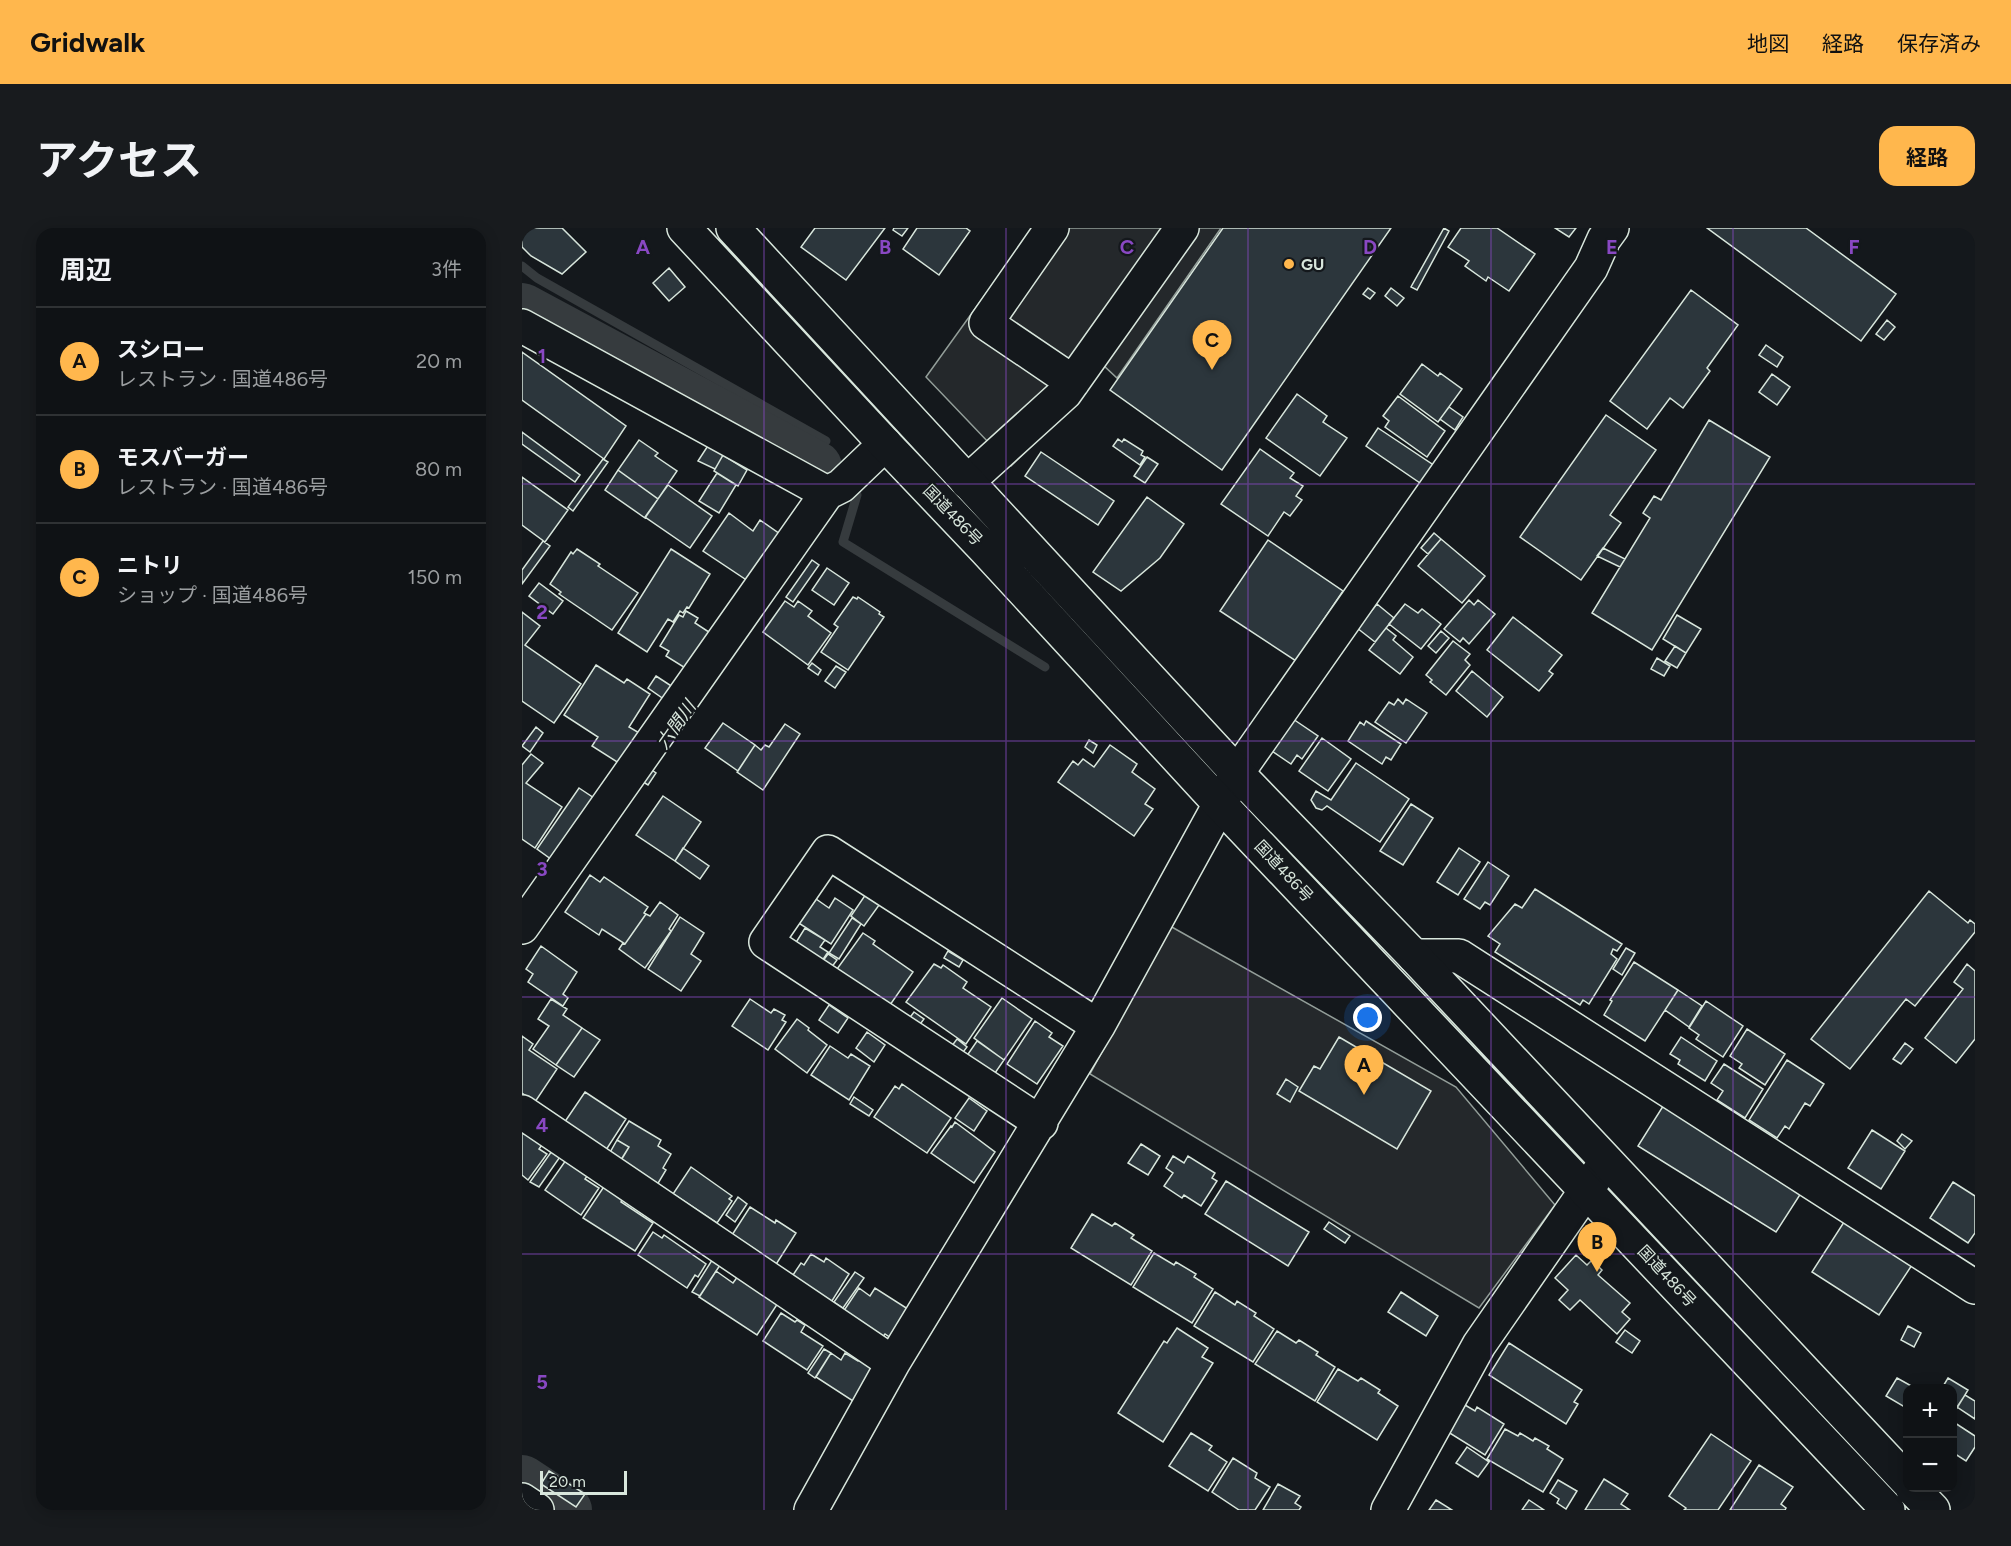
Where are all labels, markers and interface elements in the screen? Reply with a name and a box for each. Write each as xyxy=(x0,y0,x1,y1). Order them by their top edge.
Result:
text: Gridwalk xyxy=(30,25,145,59)
text: 地図 xyxy=(1747,31,1789,56)
text: 経路 xyxy=(1822,31,1864,56)
text: 保存済み xyxy=(1897,31,1981,56)
button: 経路 xyxy=(1879,126,1975,186)
text: アクセス xyxy=(36,135,202,186)
text: A xyxy=(636,235,651,259)
text: B xyxy=(879,235,891,259)
text: C xyxy=(1120,235,1134,259)
text: D xyxy=(1363,235,1377,259)
text: E xyxy=(1606,235,1618,259)
text: F xyxy=(1848,235,1860,259)
text: 周辺 xyxy=(60,254,112,286)
place label: GU xyxy=(1301,255,1324,274)
text: 3件 xyxy=(431,257,462,281)
marker: GU xyxy=(1282,257,1296,271)
pin: C xyxy=(1192,320,1232,370)
text: スシロー xyxy=(117,336,205,363)
text: 1 xyxy=(538,344,546,368)
text: A xyxy=(72,349,87,373)
text: 20 m xyxy=(416,349,462,373)
text: レストラン · 国道486号 xyxy=(117,367,328,391)
text: モスバーガー xyxy=(117,444,249,471)
text: B xyxy=(73,457,86,481)
text: 80 m xyxy=(415,457,462,481)
text: レストラン · 国道486号 xyxy=(117,475,328,499)
street label: 国道486号 xyxy=(919,481,987,549)
text: ニトリ xyxy=(117,552,183,579)
text: C xyxy=(72,565,87,589)
text: 150 m xyxy=(407,565,462,589)
text: ショップ · 国道486号 xyxy=(117,583,308,607)
text: 2 xyxy=(536,600,548,624)
water label: 六間川 xyxy=(652,695,702,753)
street label: 国道486号 xyxy=(1251,836,1317,906)
text: 3 xyxy=(536,857,548,881)
your location xyxy=(1353,1003,1382,1032)
pin: A xyxy=(1344,1046,1384,1095)
text: 4 xyxy=(536,1113,549,1137)
pin: B xyxy=(1578,1222,1616,1272)
street label: 国道486号 xyxy=(1634,1241,1700,1311)
text: 5 xyxy=(536,1370,548,1394)
map controls xyxy=(1903,1384,1957,1492)
button: + xyxy=(1903,1384,1957,1438)
button: − xyxy=(1903,1438,1957,1492)
scale bar xyxy=(540,1468,627,1496)
text: 20 m xyxy=(549,1472,586,1491)

